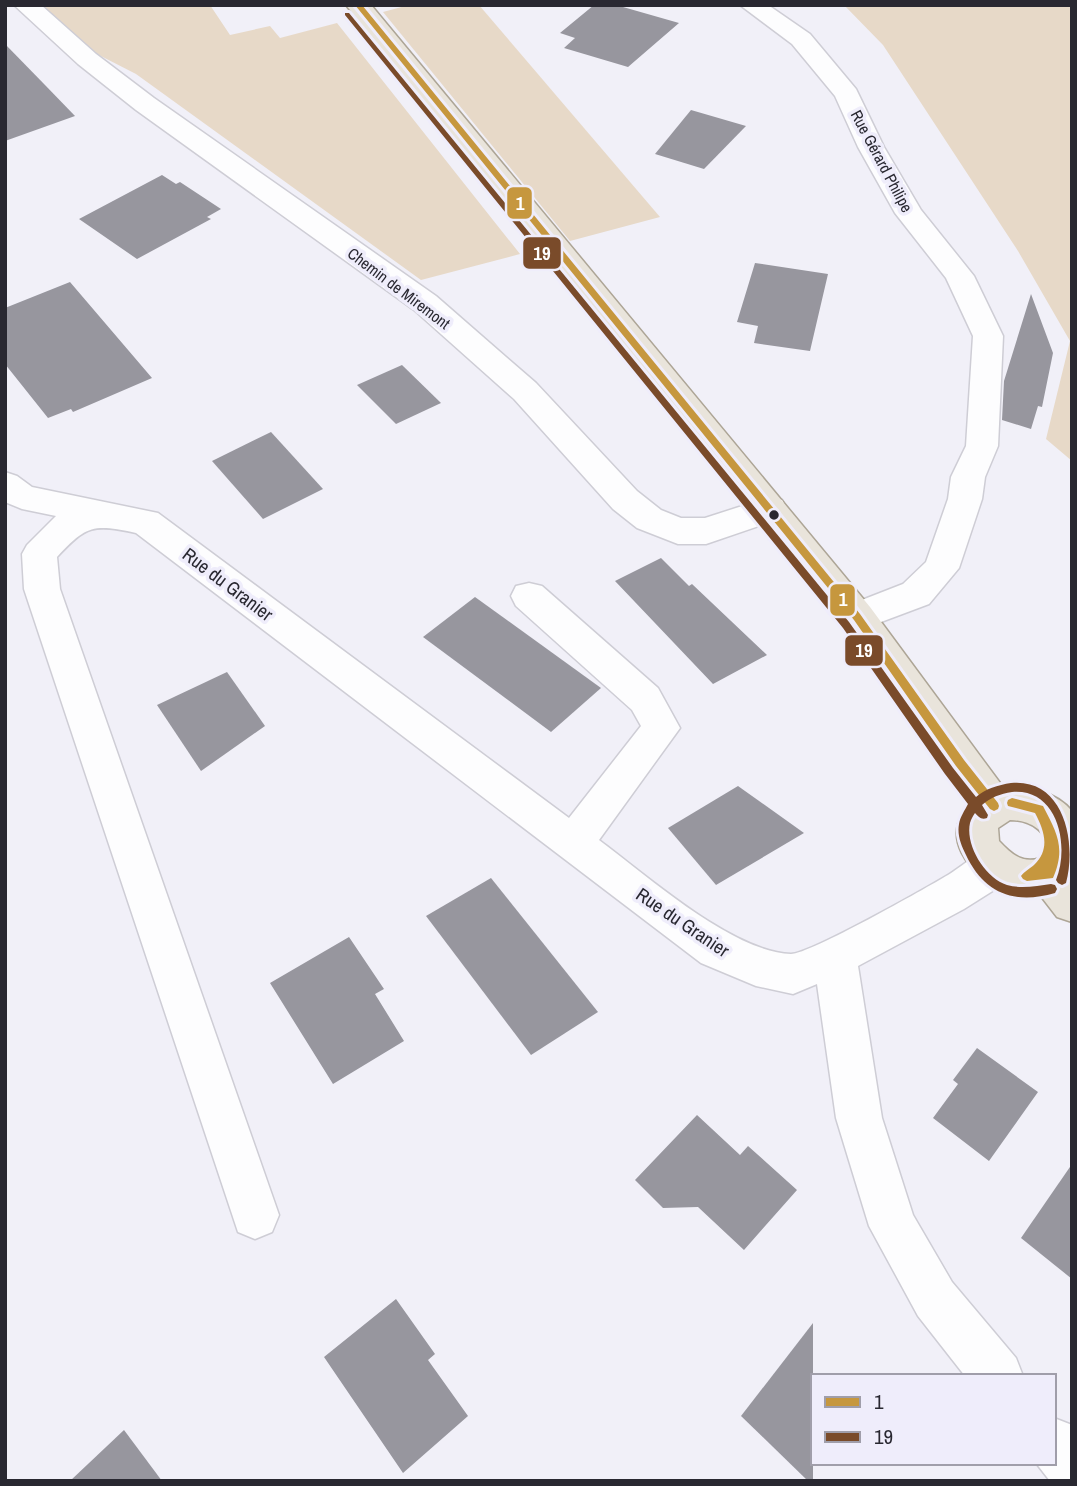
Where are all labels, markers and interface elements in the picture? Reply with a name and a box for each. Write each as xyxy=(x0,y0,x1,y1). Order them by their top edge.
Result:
street label: Rue Gérard Philipe xyxy=(846,106,918,216)
line badge: 1 xyxy=(506,186,533,220)
text: 1 xyxy=(516,190,525,216)
line badge: 19 xyxy=(522,236,562,270)
text: 19 xyxy=(533,240,551,266)
street label: Chemin de Miremont xyxy=(343,242,455,334)
unlabelled marker xyxy=(767,508,781,522)
street label: Rue du Granier xyxy=(177,541,279,627)
line badge: 1 xyxy=(829,583,856,617)
text: 1 xyxy=(839,586,848,612)
line badge: 19 xyxy=(844,634,884,667)
text: 19 xyxy=(855,637,873,663)
street label: Rue du Granier xyxy=(631,881,735,963)
legend xyxy=(811,1374,1056,1465)
text: 1 xyxy=(874,1387,884,1416)
text: 19 xyxy=(874,1422,893,1451)

